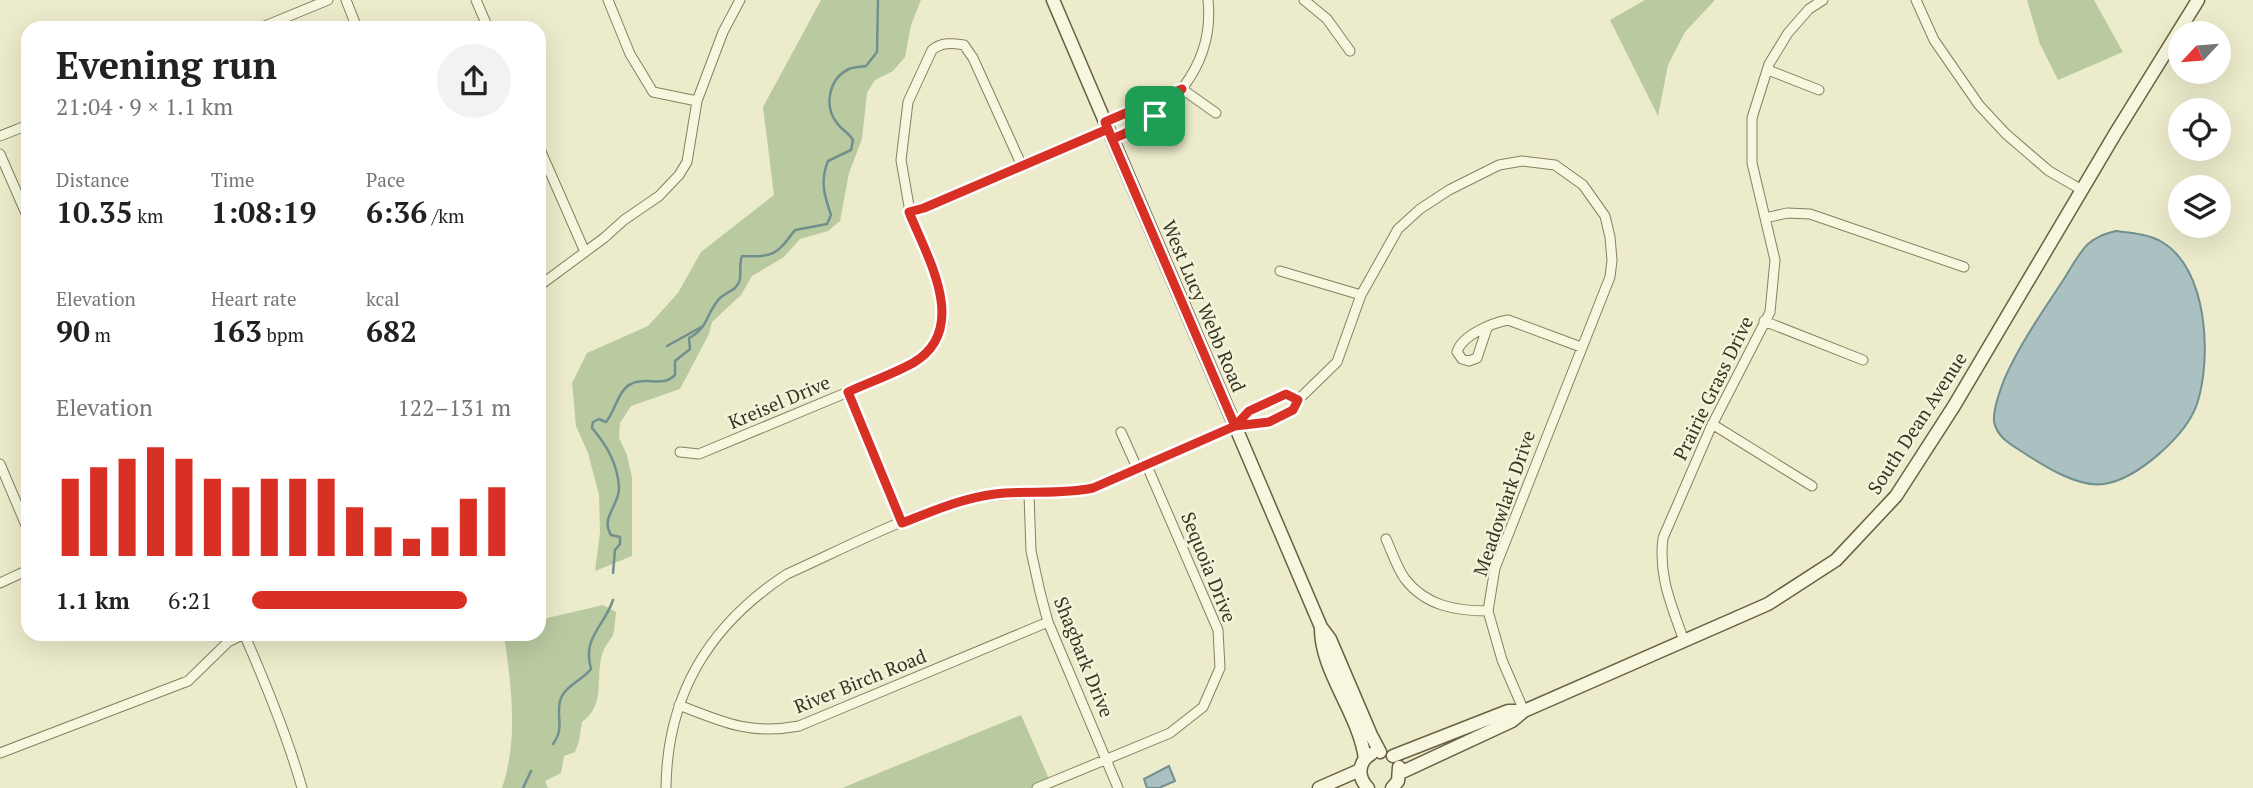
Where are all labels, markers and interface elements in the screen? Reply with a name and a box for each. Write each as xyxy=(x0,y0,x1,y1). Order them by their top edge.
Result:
north arrow xyxy=(2168,21,2231,84)
map controls xyxy=(2168,21,2231,238)
text: Evening run xyxy=(56,40,277,90)
button: share xyxy=(437,44,511,118)
pin xyxy=(1125,86,1185,146)
text: 21:04 · 9 × 1.1 km xyxy=(56,91,233,122)
icon: arrive xyxy=(1136,97,1174,135)
button: locate xyxy=(2168,98,2231,161)
text: Distance xyxy=(56,167,129,192)
text: Time xyxy=(211,167,254,192)
text: Pace xyxy=(366,167,405,192)
button: layers xyxy=(2168,175,2231,238)
text: 10.35 xyxy=(56,192,133,232)
text: 1:08:19 xyxy=(211,192,316,232)
text: 6:36 xyxy=(366,192,427,232)
text: km xyxy=(133,203,164,228)
text: /km xyxy=(427,203,465,228)
street label: West Lucy Webb Road xyxy=(1157,216,1252,396)
text: Elevation xyxy=(56,286,136,311)
text: Heart rate xyxy=(211,286,296,311)
text: kcal xyxy=(366,286,400,311)
text: 90 xyxy=(56,311,90,351)
text: 163 xyxy=(211,311,262,351)
text: 682 xyxy=(366,311,417,351)
street label: Prairie Grass Drive xyxy=(1667,312,1758,464)
text: m xyxy=(90,322,111,347)
text: bpm xyxy=(262,322,304,347)
street label: South Dean Avenue xyxy=(1861,347,1972,499)
street label: Kreisel Drive xyxy=(724,369,834,434)
text: Elevation xyxy=(56,392,153,423)
text: 122–131 m xyxy=(398,392,511,423)
street label: Meadowlark Drive xyxy=(1467,427,1540,579)
street label: Sequoia Drive xyxy=(1176,508,1243,626)
text: 1.1 km xyxy=(56,585,130,616)
text: 6:21 xyxy=(168,585,212,616)
street label: Shagbark Drive xyxy=(1049,593,1120,721)
street label: River Birch Road xyxy=(790,642,930,718)

